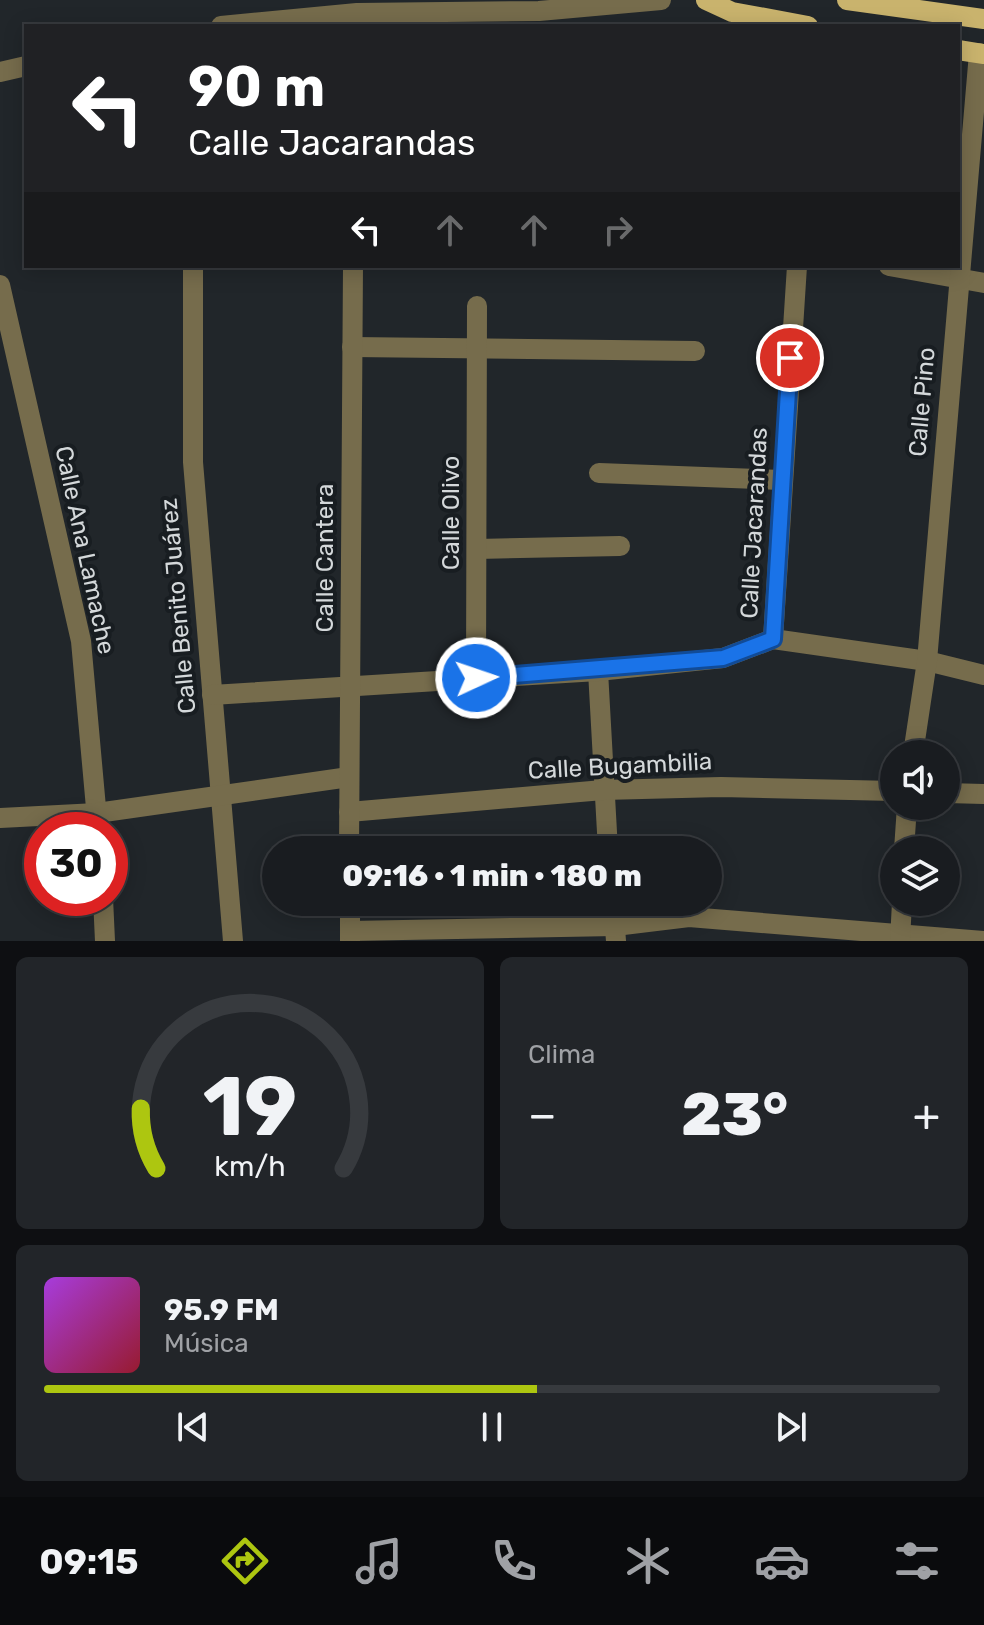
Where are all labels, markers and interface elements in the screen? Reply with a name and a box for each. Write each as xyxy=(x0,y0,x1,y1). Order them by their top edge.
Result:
text: 90 m xyxy=(188,54,325,120)
icon: left xyxy=(56,56,160,160)
text: Calle Jacarandas xyxy=(188,121,475,164)
icon: left xyxy=(344,208,388,252)
icon: ahead xyxy=(428,208,472,252)
icon: ahead xyxy=(512,208,556,252)
icon: right xyxy=(596,208,640,252)
pin xyxy=(756,324,824,392)
icon: arrive xyxy=(768,336,812,380)
street label: Calle Pino xyxy=(903,346,941,458)
street label: Calle Jacarandas xyxy=(735,427,773,619)
street label: Calle Ana Lamache xyxy=(49,443,121,657)
street label: Calle Olivo xyxy=(437,456,465,570)
street label: Calle Cantera xyxy=(311,484,339,632)
street label: Calle Benito Juárez xyxy=(155,497,201,715)
position arrow xyxy=(434,636,518,720)
map controls xyxy=(880,740,960,916)
button: sound xyxy=(880,740,960,820)
street label: Calle Bugambilia xyxy=(527,747,713,785)
speed limit sign: 30 xyxy=(24,812,128,916)
button: layers xyxy=(880,836,960,916)
text: 09:16 · 1 min · 180 m xyxy=(342,858,642,894)
text: Clima xyxy=(528,1039,595,1070)
text: 19 xyxy=(203,1057,297,1156)
text: 23° xyxy=(681,1079,788,1150)
text: − xyxy=(528,1089,557,1141)
text: + xyxy=(913,1089,940,1141)
text: km/h xyxy=(214,1149,286,1183)
text: 95.9 FM xyxy=(164,1292,279,1328)
text: Música xyxy=(164,1328,249,1359)
icon: previous xyxy=(171,1405,215,1449)
icon: pause xyxy=(470,1405,514,1449)
icon: next xyxy=(769,1405,813,1449)
icon: directions xyxy=(217,1533,273,1589)
icon: music xyxy=(351,1533,407,1589)
icon: phone xyxy=(486,1533,542,1589)
icon: climate xyxy=(620,1533,676,1589)
icon: car xyxy=(754,1533,810,1589)
icon: filters xyxy=(889,1533,945,1589)
text: 09:15 xyxy=(39,1540,138,1583)

